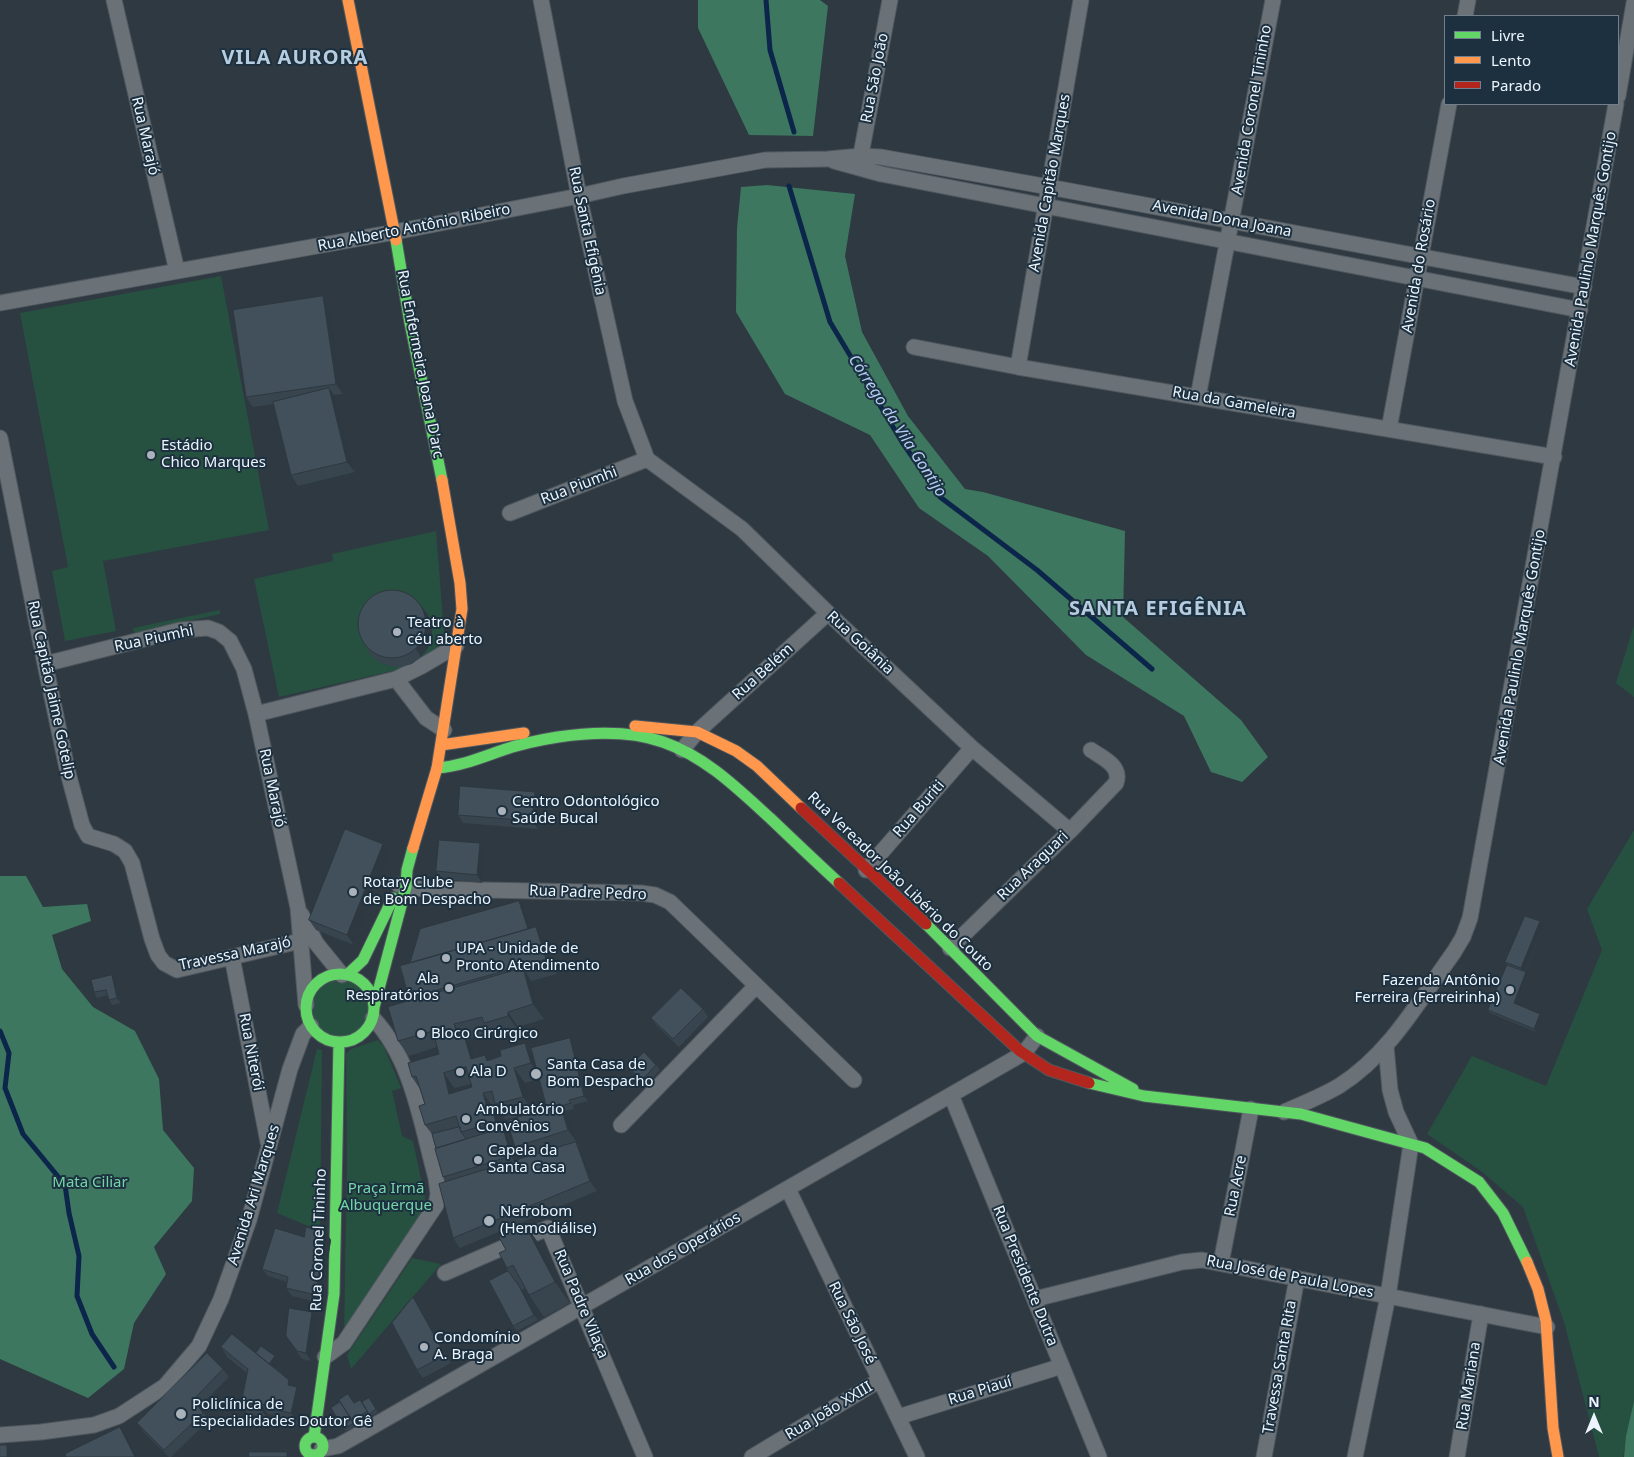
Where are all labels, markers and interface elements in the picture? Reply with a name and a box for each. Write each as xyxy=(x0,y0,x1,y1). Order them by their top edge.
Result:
legend xyxy=(1444,15,1619,105)
street label: Avenida Coronel Tininho xyxy=(1228,24,1276,196)
text: Livre xyxy=(1491,25,1525,45)
street label: Rua São João xyxy=(857,32,893,124)
district label: VILA AURORA xyxy=(220,46,370,70)
text: Lento xyxy=(1491,50,1531,70)
text: Parado xyxy=(1491,75,1541,95)
street label: Avenida Capitão Marques xyxy=(1025,93,1075,273)
street label: Rua Marajó xyxy=(127,95,163,177)
street label: Avenida Paulinlo Marquês Gontijo xyxy=(1561,130,1621,368)
street label: Rua Santa Efigênia xyxy=(565,165,609,297)
street label: Avenida Dona Joana xyxy=(1151,197,1293,241)
street label: Avenida do Rosário xyxy=(1398,198,1440,334)
street label: Rua Alberto Antônio Ribeiro xyxy=(316,200,512,256)
street label: Rua Enfermeira Joana D'arc xyxy=(393,268,447,460)
water label: Córrego da Vila Gontijo xyxy=(844,351,950,501)
street label: Rua da Gameleira xyxy=(1171,383,1297,423)
place label: Estádio Chico Marques xyxy=(161,437,266,472)
marker: Estádio Chico Marques xyxy=(145,449,157,461)
street label: Rua Piumhi xyxy=(538,463,620,509)
street label: Avenida Paulinlo Marquês Gontijo xyxy=(1490,528,1550,766)
district label: SANTA EFIGÊNIA xyxy=(1067,597,1249,621)
street label: Rua Capitão Jaime Gotelip xyxy=(23,599,79,781)
street label: Rua Goiânia xyxy=(823,608,897,678)
place label: Teatro à céu aberto xyxy=(407,614,483,649)
street label: Rua Piumhi xyxy=(113,622,195,656)
marker: Teatro à céu aberto xyxy=(391,626,403,638)
street label: Rua Belém xyxy=(729,640,797,704)
street label: Rua Marajó xyxy=(255,747,289,829)
street label: Rua Buriti xyxy=(889,777,949,841)
street label: Rua Vereador João Libério do Couto xyxy=(804,788,996,976)
place label: Centro Odontológico Saúde Bucal xyxy=(512,793,660,828)
marker: Centro Odontológico Saúde Bucal xyxy=(496,805,508,817)
street label: Rua Araguari xyxy=(994,828,1072,904)
place label: Rotary Clube de Bom Despacho xyxy=(363,874,491,909)
street label: Rua Padre Pedro xyxy=(529,882,647,904)
marker: Rotary Clube de Bom Despacho xyxy=(347,886,359,898)
street label: Travessa Marajó xyxy=(177,933,293,975)
place label: UPA - Unidade de Pronto Atendimento xyxy=(456,940,600,975)
marker: UPA - Unidade de Pronto Atendimento xyxy=(440,952,452,964)
place label: Ala Respiratórios xyxy=(346,970,439,1005)
place label: Fazenda Antônio Ferreira (Ferreirinha) xyxy=(1354,972,1500,1007)
marker: Ala Respiratórios xyxy=(443,982,455,994)
marker: Fazenda Antônio Ferreira (Ferreirinha) xyxy=(1504,984,1516,996)
street label: Rua Niterói xyxy=(235,1012,267,1092)
place label: Bloco Cirúrgico xyxy=(431,1025,538,1043)
marker: Bloco Cirúrgico xyxy=(415,1028,427,1040)
place label: Santa Casa de Bom Despacho xyxy=(547,1056,654,1091)
place label: Ala D xyxy=(470,1063,507,1081)
marker: Ala D xyxy=(454,1066,466,1078)
marker: Santa Casa de Bom Despacho xyxy=(529,1067,543,1081)
place label: Ambulatório Convênios xyxy=(476,1101,564,1136)
marker: Ambulatório Convênios xyxy=(460,1113,472,1125)
street label: Avenida Ari Marques xyxy=(224,1123,284,1267)
place label: Capela da Santa Casa xyxy=(488,1142,565,1177)
marker: Capela da Santa Casa xyxy=(472,1154,484,1166)
street label: Rua Acre xyxy=(1221,1154,1251,1218)
street label: Rua Coronel Tininho xyxy=(308,1168,330,1312)
park label: Mata Ciliar xyxy=(52,1174,128,1192)
park label: Praça Irmã Albuquerque xyxy=(340,1180,432,1215)
place label: Nefrobom (Hemodiálise) xyxy=(500,1203,597,1238)
street label: Rua Presidente Dutra xyxy=(989,1203,1061,1349)
street label: Rua dos Operários xyxy=(622,1209,744,1289)
marker: Nefrobom (Hemodiálise) xyxy=(482,1214,496,1228)
street label: Rua Padre Vilaça xyxy=(550,1247,612,1361)
street label: Rua José de Paula Lopes xyxy=(1205,1252,1375,1302)
street label: Rua São José xyxy=(824,1279,880,1367)
street label: Travessa Santa Rita xyxy=(1259,1299,1301,1435)
place label: Condomínio A. Braga xyxy=(434,1329,520,1364)
marker: Condomínio A. Braga xyxy=(418,1341,430,1353)
street label: Rua Mariana xyxy=(1453,1341,1485,1431)
street label: Rua Piauí xyxy=(946,1373,1014,1409)
street label: Rua João XXIII xyxy=(782,1378,876,1444)
north arrow xyxy=(1569,1392,1619,1442)
text: N xyxy=(1588,1392,1600,1411)
place label: Policlínica de Especialidades Doutor Gê xyxy=(192,1396,372,1431)
marker: Policlínica de Especialidades Doutor Gê xyxy=(174,1407,188,1421)

